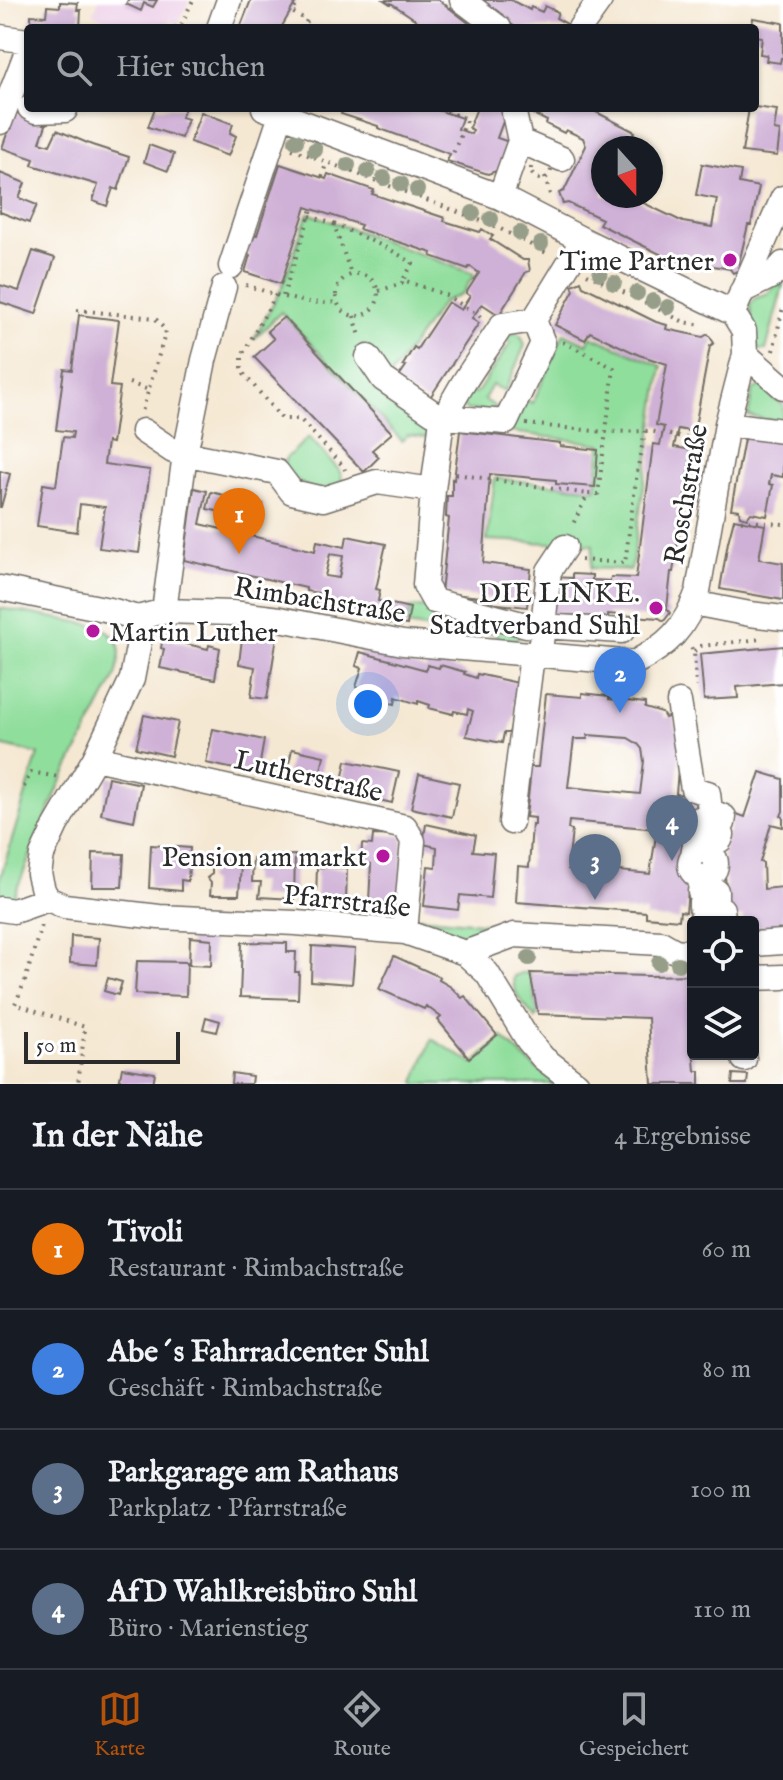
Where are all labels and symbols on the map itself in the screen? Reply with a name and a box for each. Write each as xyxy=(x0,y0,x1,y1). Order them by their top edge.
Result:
north arrow xyxy=(591,136,663,208)
place label: Time Partner xyxy=(560,245,714,280)
marker: Time Partner xyxy=(721,251,739,269)
street label: Roschstraße xyxy=(658,421,717,567)
pin: 1 xyxy=(213,488,265,554)
street label: Rimbachstraße xyxy=(231,571,408,632)
place label: DIE LINKE. Stadtverband Suhl xyxy=(429,577,640,644)
marker: DIE LINKE. Stadtverband Suhl xyxy=(647,599,665,617)
place label: Martin Luther xyxy=(109,616,278,651)
marker: Martin Luther xyxy=(84,622,102,640)
pin: 2 xyxy=(594,647,646,713)
your location xyxy=(348,684,388,724)
street label: Lutherstraße xyxy=(231,743,386,812)
pin: 4 xyxy=(646,795,698,861)
pin: 3 xyxy=(569,834,621,900)
place label: Pension am markt xyxy=(162,841,367,876)
marker: Pension am markt xyxy=(374,847,392,865)
street label: Pfarrstraße xyxy=(281,878,412,927)
scale bar xyxy=(24,1028,180,1064)

